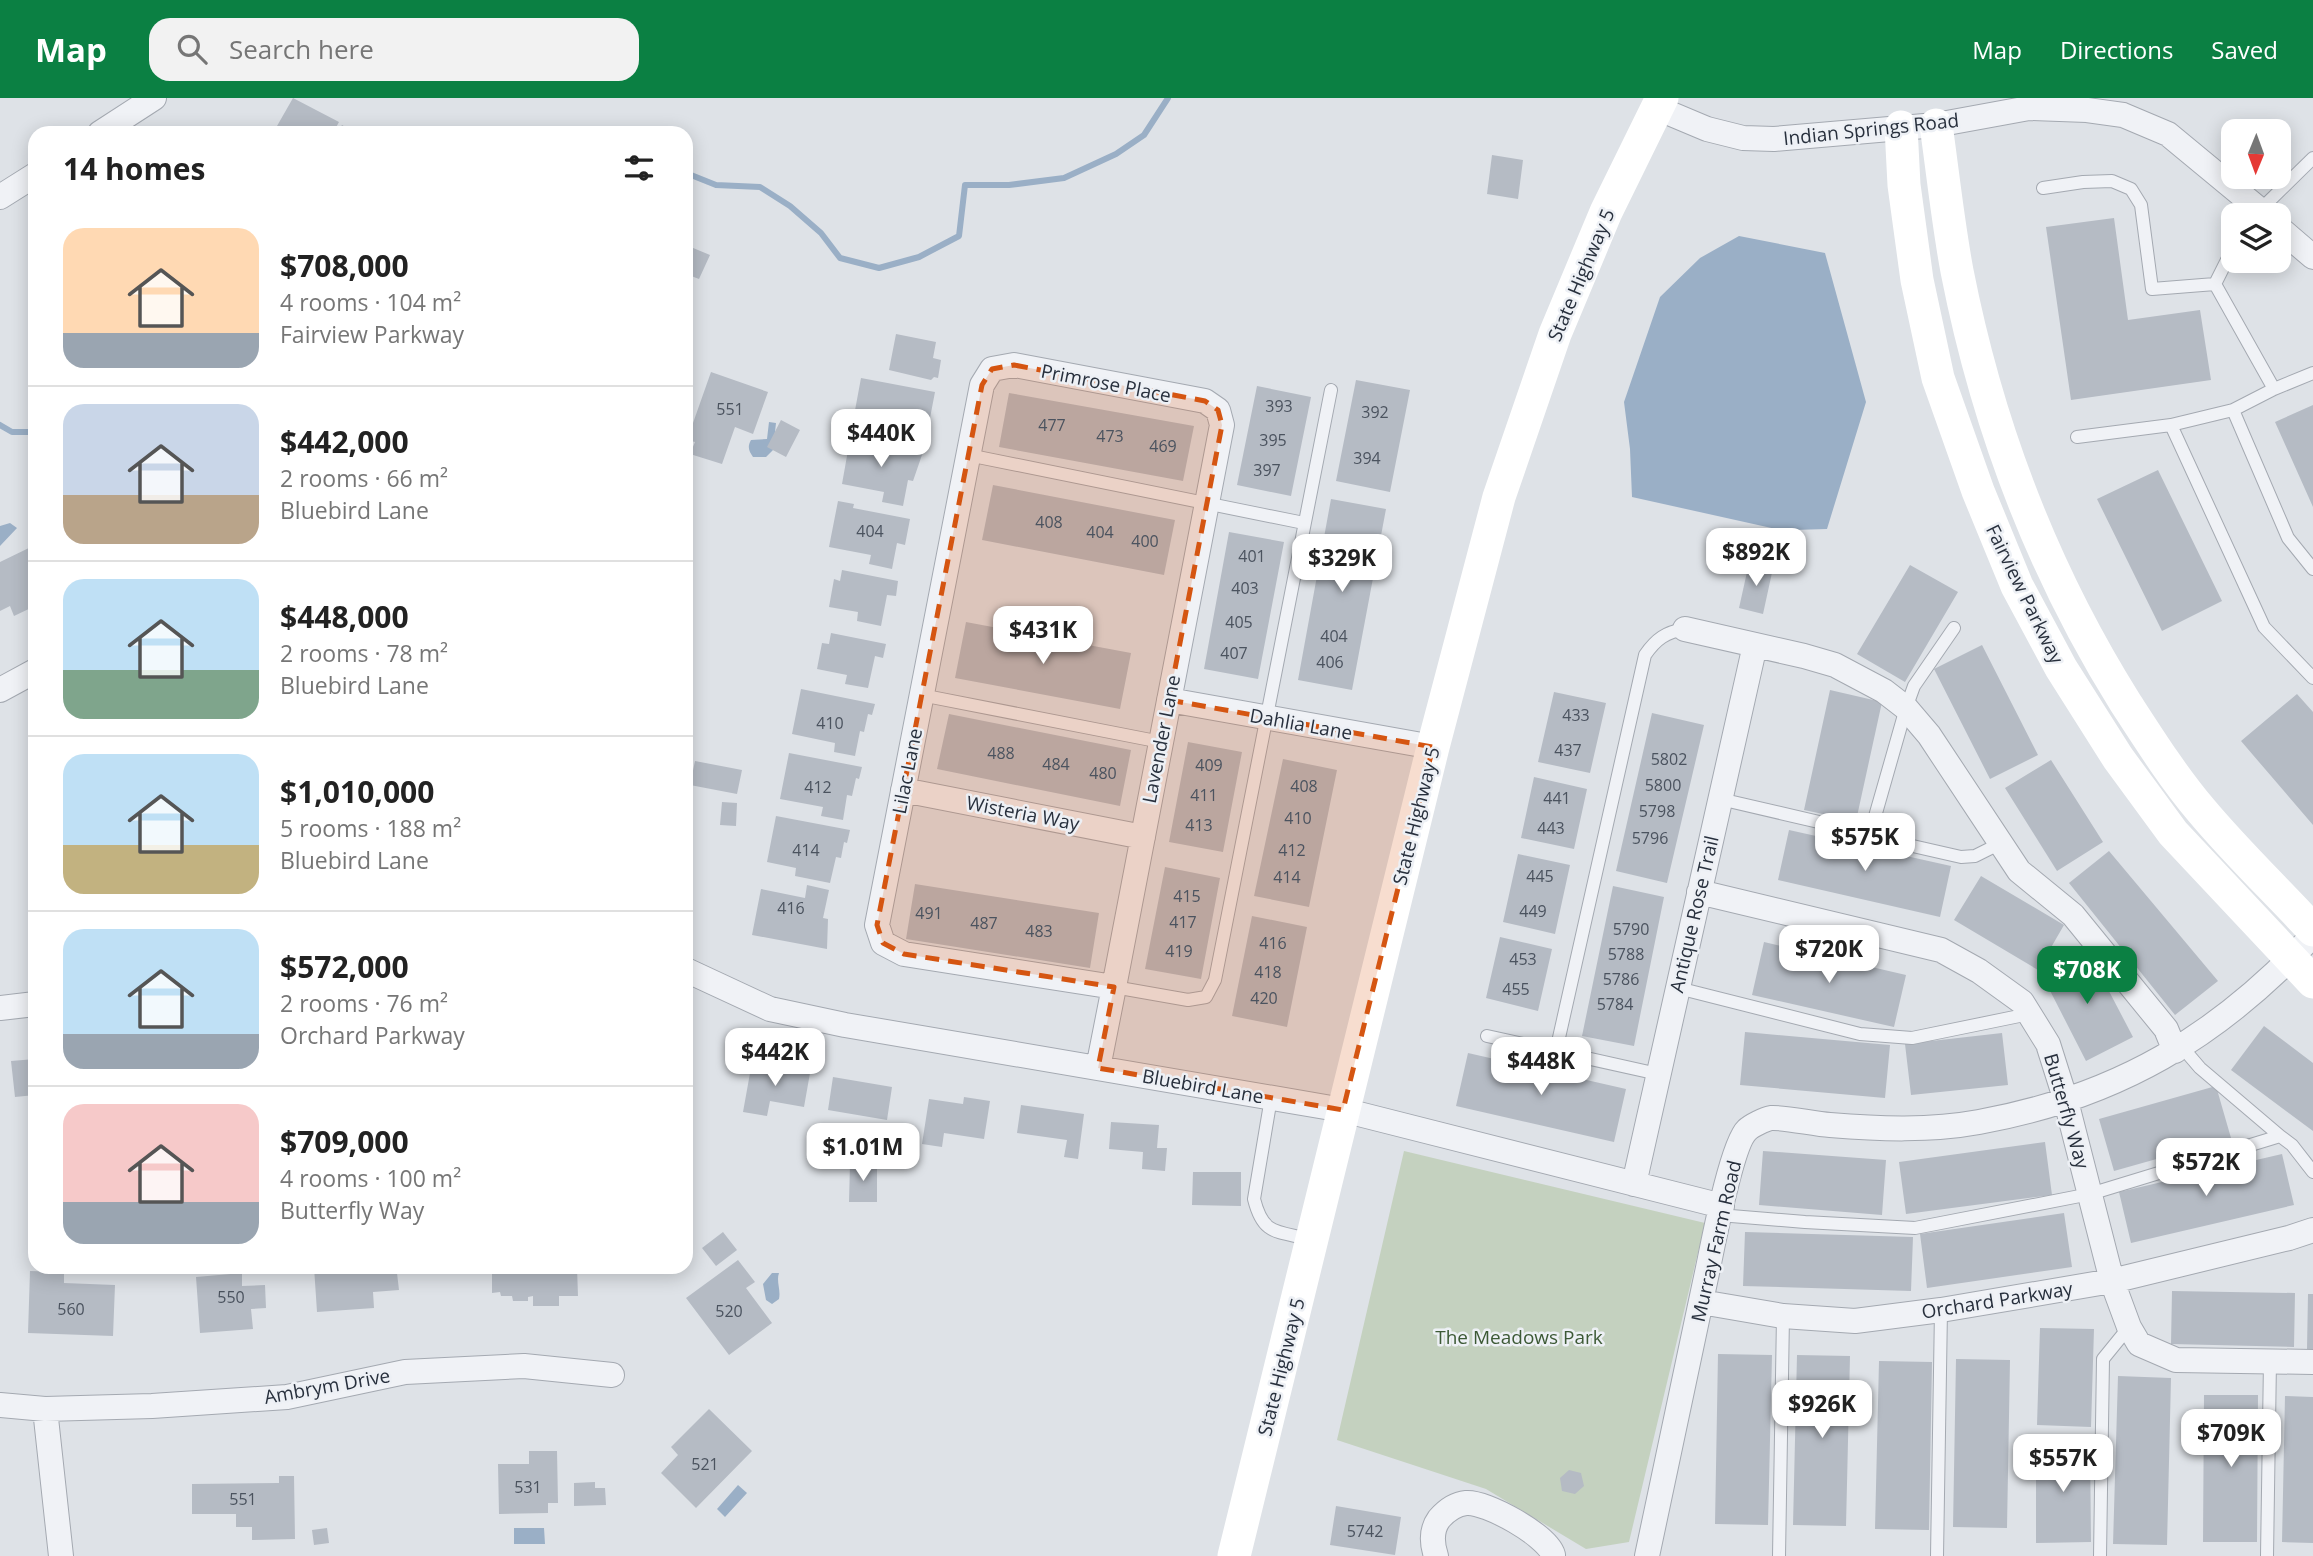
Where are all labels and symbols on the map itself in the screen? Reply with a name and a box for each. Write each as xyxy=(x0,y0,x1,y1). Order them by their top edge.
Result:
street label: Indian Springs Road xyxy=(1782,107,1960,151)
north arrow xyxy=(2221,119,2291,189)
street label: State Highway 5 xyxy=(1541,205,1621,345)
street label: Primrose Place xyxy=(1039,358,1173,408)
house number: 393 xyxy=(1265,395,1293,417)
house number: 551 xyxy=(716,398,744,420)
house number: 392 xyxy=(1361,401,1389,423)
pin: $440K xyxy=(832,410,930,469)
house number: 477 xyxy=(1038,414,1066,436)
house number: 473 xyxy=(1096,425,1124,447)
house number: 395 xyxy=(1259,429,1287,451)
house number: 469 xyxy=(1149,435,1177,457)
house number: 394 xyxy=(1353,447,1381,469)
house number: 397 xyxy=(1253,459,1281,481)
house number: 408 xyxy=(1035,511,1063,533)
house number: 404 xyxy=(856,520,884,542)
street label: Fairview Parkway xyxy=(1980,520,2070,668)
house number: 404 xyxy=(1086,521,1114,543)
pin: $892K xyxy=(1707,528,1805,588)
house number: 400 xyxy=(1131,530,1159,552)
pin: $329K xyxy=(1293,534,1391,594)
house number: 401 xyxy=(1238,545,1266,567)
house number: 403 xyxy=(1231,577,1259,599)
pin: $431K xyxy=(994,606,1092,666)
house number: 405 xyxy=(1225,611,1253,633)
house number: 404 xyxy=(1320,625,1348,647)
house number: 407 xyxy=(1220,642,1248,664)
house number: 406 xyxy=(1316,651,1344,673)
street label: Lavender Lane xyxy=(1136,673,1186,805)
street label: Dahlia Lane xyxy=(1248,702,1354,746)
house number: 433 xyxy=(1562,704,1590,726)
house number: 410 xyxy=(816,712,844,734)
street label: Lilac Lane xyxy=(886,726,928,816)
house number: 437 xyxy=(1554,739,1582,761)
house number: 488 xyxy=(987,742,1015,764)
street label: State Highway 5 xyxy=(1386,744,1446,888)
house number: 5802 xyxy=(1651,748,1687,770)
house number: 484 xyxy=(1042,753,1070,775)
house number: 409 xyxy=(1195,754,1223,776)
house number: 480 xyxy=(1089,762,1117,784)
house number: 5800 xyxy=(1645,774,1681,796)
house number: 408 xyxy=(1290,775,1318,797)
house number: 412 xyxy=(804,776,832,798)
house number: 411 xyxy=(1190,784,1218,806)
house number: 441 xyxy=(1543,787,1571,809)
street label: Wisteria Way xyxy=(964,789,1082,837)
house number: 5798 xyxy=(1639,800,1675,822)
house number: 410 xyxy=(1284,807,1312,829)
house number: 413 xyxy=(1185,814,1213,836)
pin: $575K xyxy=(1816,814,1914,873)
house number: 443 xyxy=(1537,817,1565,839)
house number: 5796 xyxy=(1632,827,1668,849)
street label: Antique Rose Trail xyxy=(1663,833,1725,995)
house number: 414 xyxy=(792,839,820,861)
house number: 412 xyxy=(1278,839,1306,861)
house number: 445 xyxy=(1526,865,1554,887)
house number: 414 xyxy=(1273,866,1301,888)
house number: 415 xyxy=(1173,885,1201,907)
house number: 416 xyxy=(777,897,805,919)
house number: 449 xyxy=(1519,900,1547,922)
house number: 491 xyxy=(915,902,943,924)
house number: 417 xyxy=(1169,911,1197,933)
house number: 487 xyxy=(970,912,998,934)
house number: 5790 xyxy=(1613,918,1649,940)
house number: 483 xyxy=(1025,920,1053,942)
pin: $720K xyxy=(1780,926,1878,985)
house number: 416 xyxy=(1259,932,1287,954)
house number: 419 xyxy=(1165,940,1193,962)
house number: 5788 xyxy=(1608,943,1644,965)
pin: $708K xyxy=(2038,946,2136,1006)
house number: 453 xyxy=(1509,948,1537,970)
house number: 418 xyxy=(1254,961,1282,983)
house number: 5786 xyxy=(1603,968,1639,990)
house number: 455 xyxy=(1502,978,1530,1000)
house number: 420 xyxy=(1250,987,1278,1009)
house number: 5784 xyxy=(1597,993,1633,1015)
pin: $442K xyxy=(726,1028,824,1088)
pin: $448K xyxy=(1492,1038,1590,1097)
street label: Butterfly Way xyxy=(2038,1050,2096,1172)
street label: Bluebird Lane xyxy=(1140,1063,1266,1109)
pin: $1.01M xyxy=(806,1124,920,1183)
pin: $572K xyxy=(2157,1138,2255,1198)
street label: Murray Farm Road xyxy=(1685,1158,1747,1324)
street label: Orchard Parkway xyxy=(1920,1275,2075,1325)
house number: 550 xyxy=(217,1286,245,1308)
street label: State Highway 5 xyxy=(1251,1295,1311,1439)
house number: 560 xyxy=(57,1298,85,1320)
house number: 520 xyxy=(715,1300,743,1322)
park label: The Meadows Park xyxy=(1435,1324,1603,1350)
street label: Ambrym Drive xyxy=(262,1362,392,1410)
pin: $926K xyxy=(1773,1380,1871,1440)
pin: $709K xyxy=(2182,1410,2280,1469)
pin: $557K xyxy=(2014,1434,2112,1494)
house number: 521 xyxy=(691,1453,719,1475)
house number: 531 xyxy=(514,1476,542,1498)
house number: 551 xyxy=(229,1488,257,1510)
house number: 5742 xyxy=(1347,1520,1383,1542)

